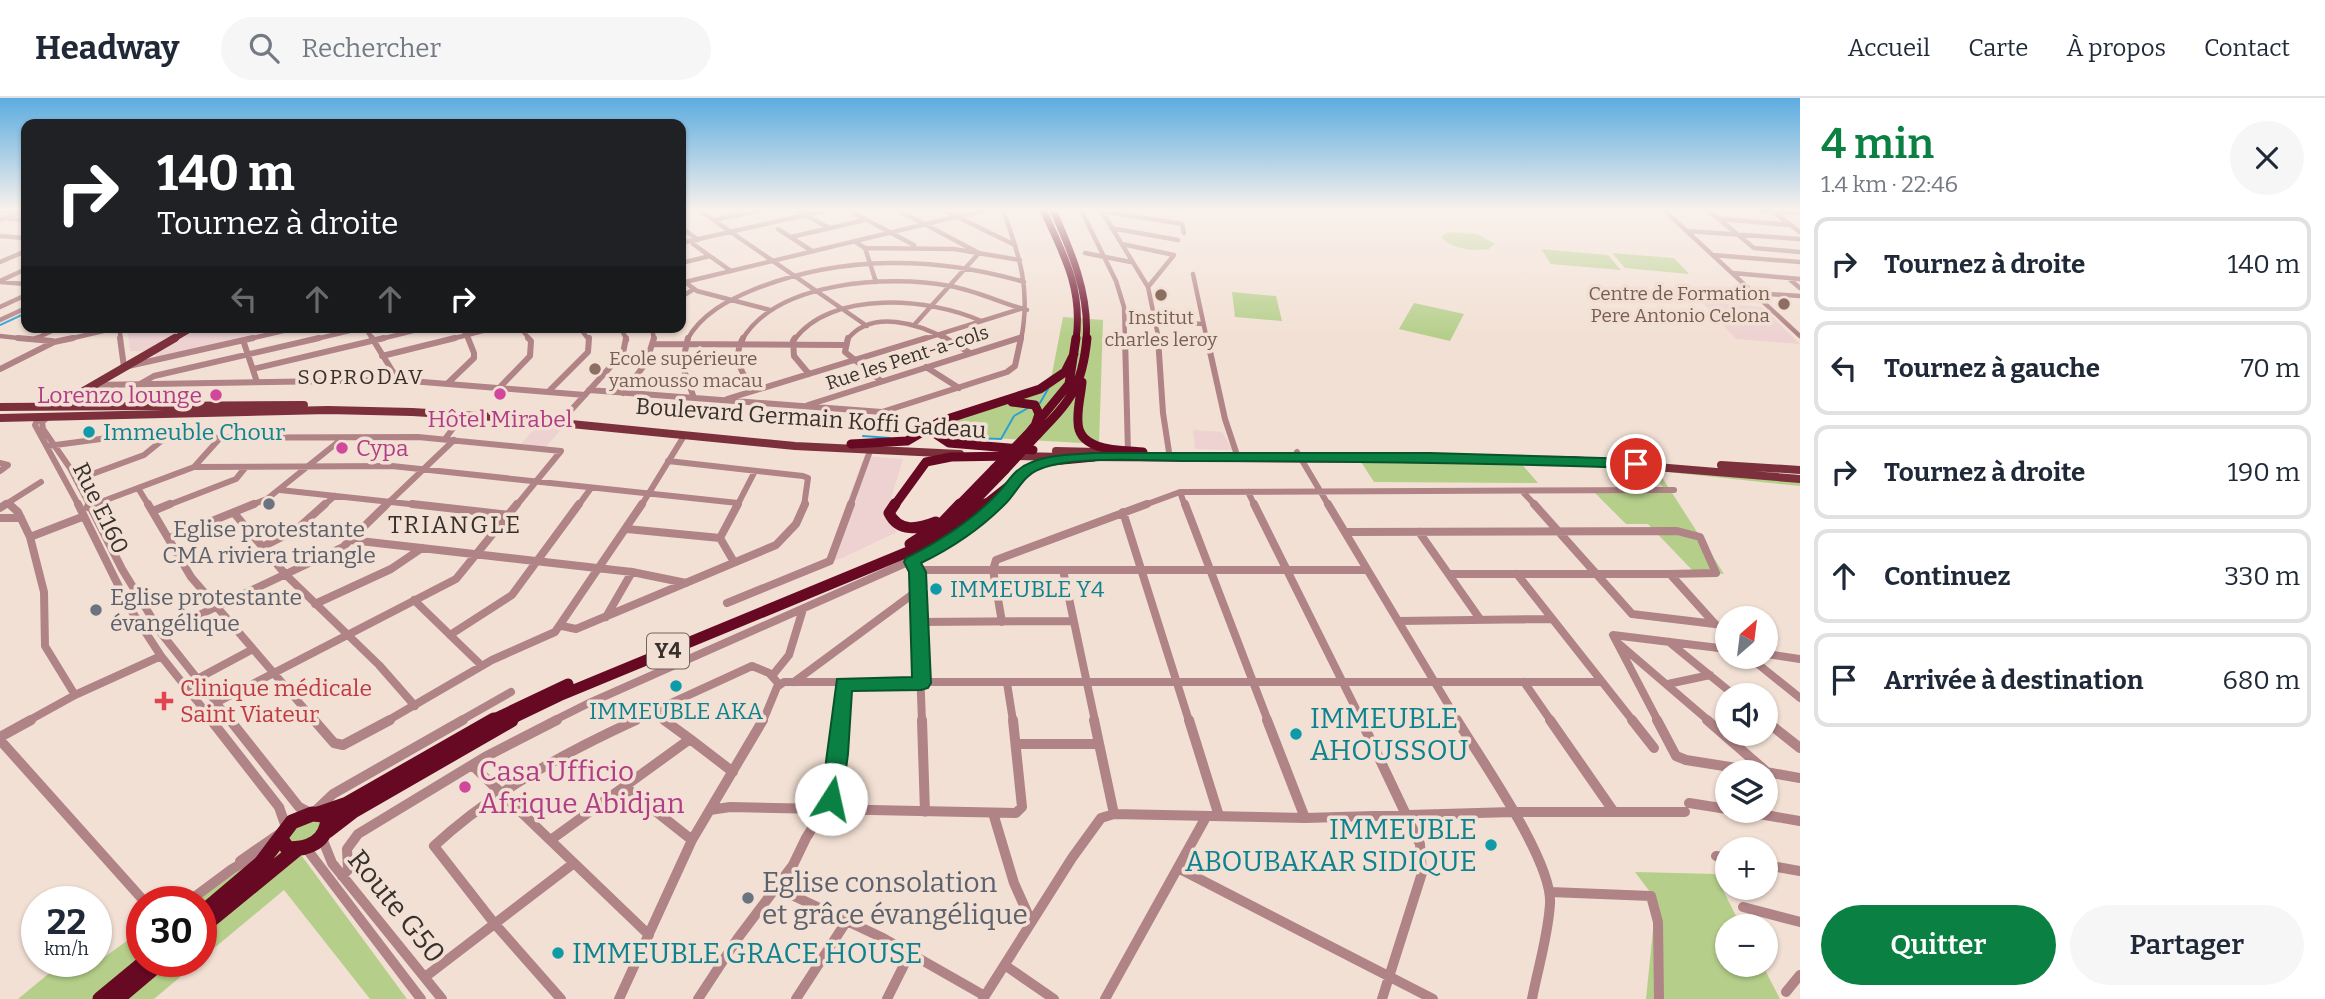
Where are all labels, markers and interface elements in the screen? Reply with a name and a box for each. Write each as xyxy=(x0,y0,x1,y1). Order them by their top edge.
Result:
search box xyxy=(221,17,711,80)
text: Headway xyxy=(35,28,179,68)
icon: search xyxy=(245,29,283,67)
text: Rechercher xyxy=(301,33,441,64)
text: Accueil xyxy=(1848,34,1930,62)
text: Carte xyxy=(1968,34,2028,62)
text: À propos xyxy=(2066,34,2166,62)
text: Contact xyxy=(2204,34,2290,62)
text: 4 min xyxy=(1821,119,1934,169)
button: close xyxy=(2230,121,2304,195)
text: 140 m xyxy=(157,144,295,203)
icon: right xyxy=(42,147,133,238)
text: 1.4 km · 22:46 xyxy=(1821,170,1958,198)
text: Tournez à droite xyxy=(157,204,399,242)
icon: right xyxy=(1825,245,1863,283)
text: Tournez à droite xyxy=(1884,249,2085,280)
text: 140 m xyxy=(2228,249,2300,280)
icon: left xyxy=(225,280,263,318)
icon: ahead xyxy=(298,280,336,318)
icon: ahead xyxy=(371,280,409,318)
icon: right xyxy=(444,280,482,318)
place label: Centre de Formation Pere Antonio Celona xyxy=(1588,282,1771,327)
marker: Institut charles leroy xyxy=(1153,287,1169,303)
marker: Centre de Formation Pere Antonio Celona xyxy=(1776,296,1792,312)
place label: Institut charles leroy xyxy=(1105,306,1218,351)
street label: Rue les Pent-a-cols xyxy=(823,320,991,395)
place label: Ecole supérieure yamousso macau xyxy=(608,347,763,392)
icon: left xyxy=(1825,349,1863,387)
text: Tournez à gauche xyxy=(1884,353,2100,384)
text: 70 m xyxy=(2241,353,2300,384)
marker: Ecole supérieure yamousso macau xyxy=(587,361,603,377)
district label: SOPRODAV xyxy=(297,364,425,390)
place label: Lorenzo lounge xyxy=(37,381,202,409)
marker: Hôtel Mirabel xyxy=(492,386,508,402)
marker: Lorenzo lounge xyxy=(208,387,224,403)
street label: Boulevard Germain Koffi Gadeau xyxy=(635,392,987,444)
place label: Hôtel Mirabel xyxy=(428,405,573,433)
place label: Immeuble Chour xyxy=(103,418,285,446)
marker: Immeuble Chour xyxy=(81,424,97,440)
place label: Cypa xyxy=(356,434,409,462)
pin xyxy=(1606,434,1666,494)
marker: Cypa xyxy=(334,440,350,456)
icon: arrive xyxy=(1617,445,1655,483)
icon: right xyxy=(1825,453,1863,491)
text: Tournez à droite xyxy=(1884,457,2085,488)
text: 190 m xyxy=(2228,457,2300,488)
street label: Rue E160 xyxy=(67,458,135,558)
marker: Eglise protestante CMA riviera triangle xyxy=(261,496,277,512)
district label: TRIANGLE xyxy=(388,511,522,539)
place label: Eglise protestante CMA riviera triangle xyxy=(162,515,376,569)
icon: ahead xyxy=(1825,557,1863,595)
text: Continuez xyxy=(1884,561,2011,592)
text: 330 m xyxy=(2224,561,2300,592)
place label: IMMEUBLE Y4 xyxy=(950,575,1105,603)
marker: IMMEUBLE Y4 xyxy=(928,581,944,597)
place label: Eglise protestante évangélique xyxy=(110,583,302,637)
marker: Eglise protestante évangélique xyxy=(88,602,104,618)
north arrow xyxy=(1715,606,1778,668)
map controls xyxy=(1715,606,1778,977)
road number: Y4 xyxy=(647,634,689,668)
icon: arrive xyxy=(1825,661,1863,699)
text: Arrivée à destination xyxy=(1884,665,2143,696)
text: 680 m xyxy=(2222,665,2300,696)
place label: Clinique médicale Saint Viateur xyxy=(180,674,372,728)
marker: IMMEUBLE AKA xyxy=(668,678,684,694)
button: sound xyxy=(1715,683,1778,746)
marker: Clinique médicale Saint Viateur xyxy=(154,691,174,711)
place label: IMMEUBLE AKA xyxy=(589,697,764,725)
place label: IMMEUBLE AHOUSSOU xyxy=(1310,702,1469,767)
marker: IMMEUBLE AHOUSSOU xyxy=(1288,726,1304,742)
place label: Casa Ufficio Afrique Abidjan xyxy=(479,755,685,820)
button: layers xyxy=(1715,760,1778,823)
position arrow xyxy=(794,762,868,836)
marker: Casa Ufficio Afrique Abidjan xyxy=(457,779,473,795)
place label: IMMEUBLE ABOUBAKAR SIDIQUE xyxy=(1185,813,1477,878)
marker: IMMEUBLE ABOUBAKAR SIDIQUE xyxy=(1483,837,1499,853)
button: + xyxy=(1715,837,1778,900)
street label: Route G50 xyxy=(341,843,452,969)
place label: Eglise consolation et grâce évangélique xyxy=(762,866,1028,931)
speed limit sign: 30 xyxy=(126,886,217,977)
marker: Eglise consolation et grâce évangélique xyxy=(740,890,756,906)
text: 22 xyxy=(47,901,86,943)
button: Quitter xyxy=(1821,905,2056,985)
button: Partager xyxy=(2070,905,2304,985)
button: − xyxy=(1715,914,1778,977)
place label: IMMEUBLE GRACE HOUSE xyxy=(572,937,922,970)
text: km/h xyxy=(44,938,89,960)
marker: IMMEUBLE GRACE HOUSE xyxy=(550,945,566,961)

